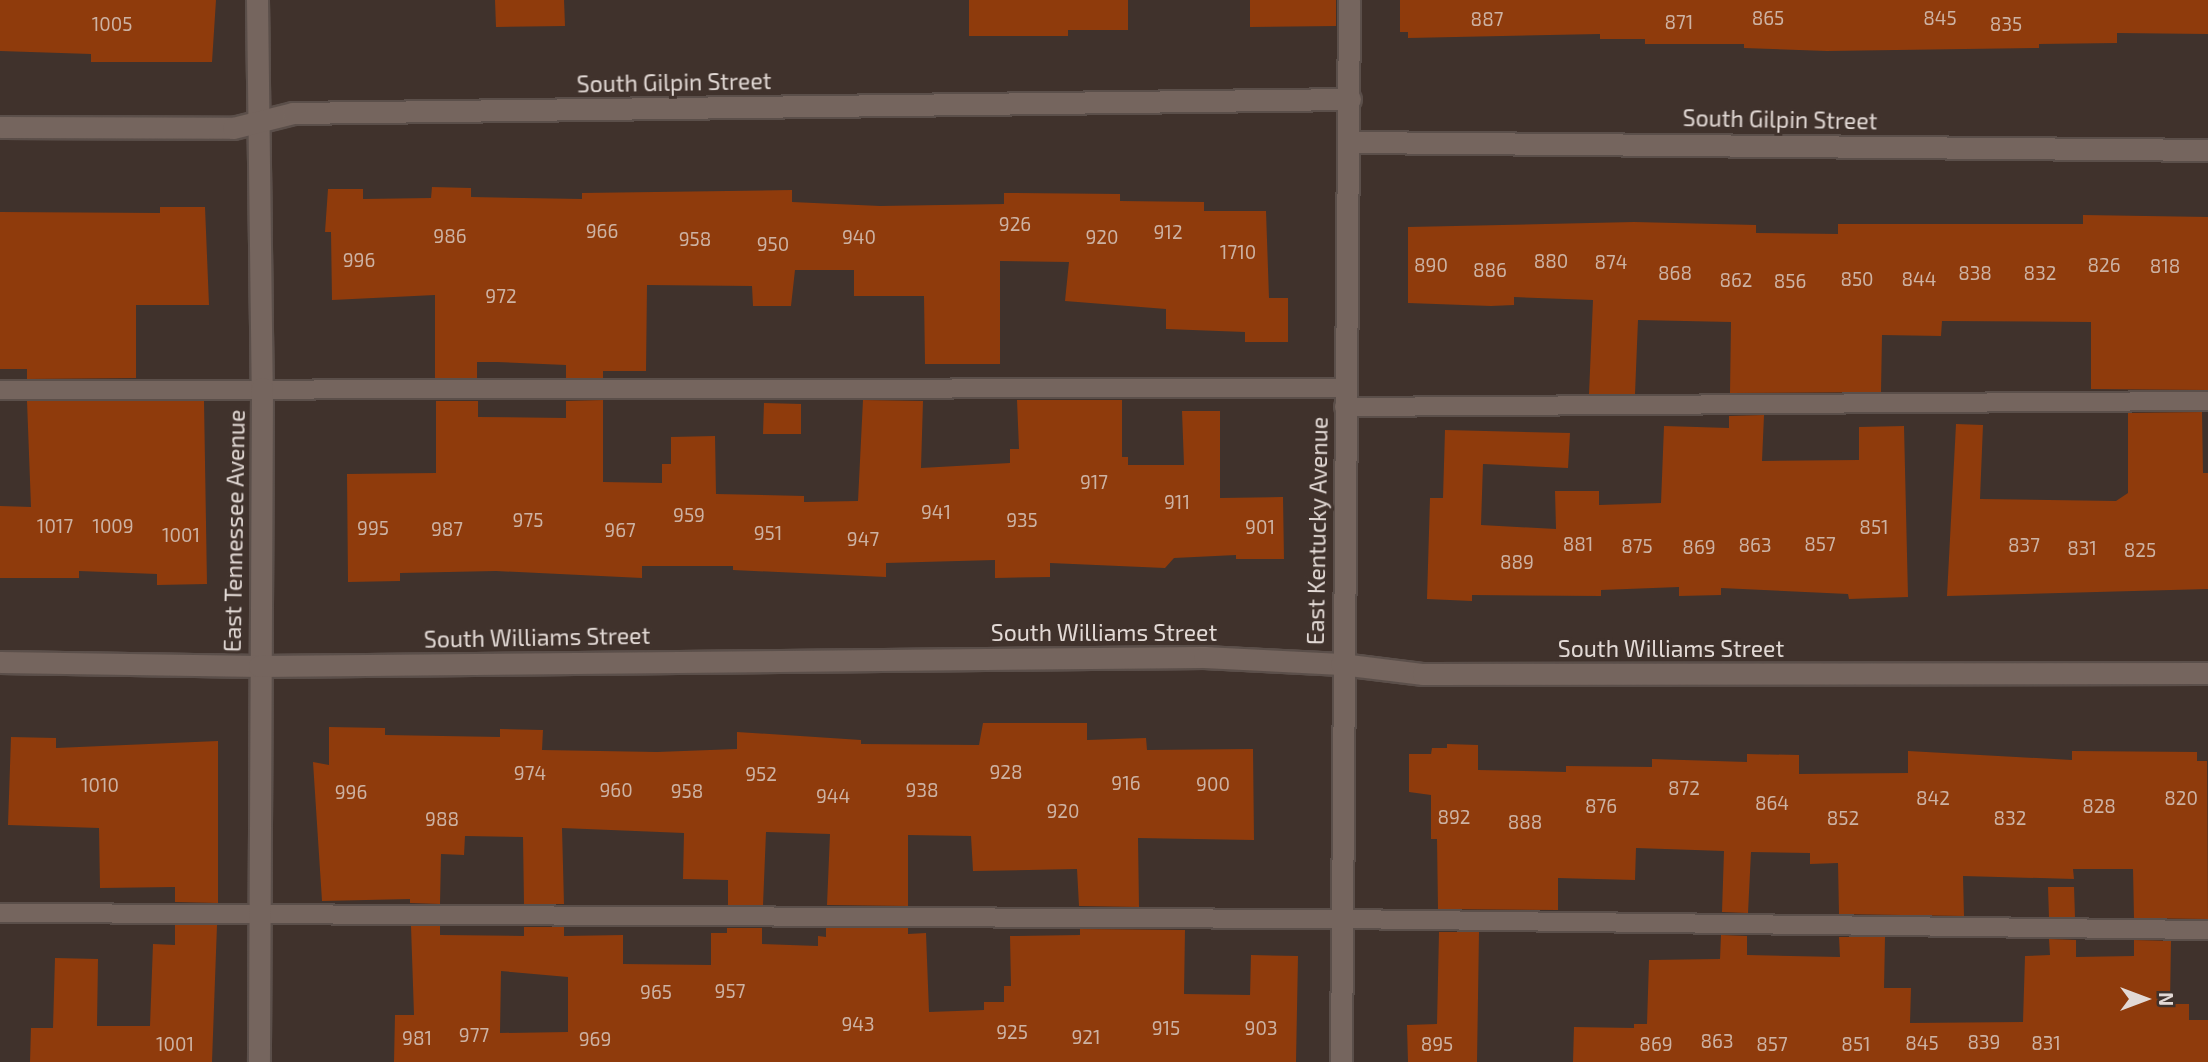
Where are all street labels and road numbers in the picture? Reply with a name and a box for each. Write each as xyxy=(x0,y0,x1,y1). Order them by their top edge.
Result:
street label: South Gilpin Street xyxy=(576,67,772,97)
street label: South Gilpin Street xyxy=(1682,104,1878,134)
street label: East Tennessee Avenue xyxy=(218,409,250,653)
street label: East Kentucky Avenue xyxy=(1301,416,1333,646)
street label: South Williams Street xyxy=(991,618,1217,646)
street label: South Williams Street xyxy=(423,621,651,653)
street label: South Williams Street xyxy=(1558,634,1784,662)

